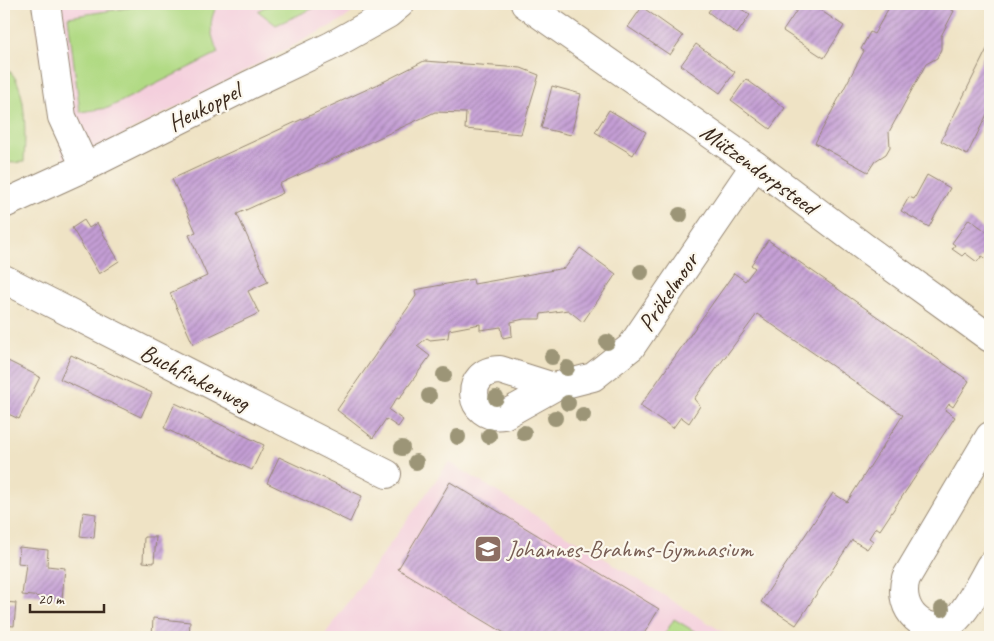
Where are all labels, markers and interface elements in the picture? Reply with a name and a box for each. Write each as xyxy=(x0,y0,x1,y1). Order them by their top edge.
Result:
street label: Heukoppel xyxy=(163,74,249,138)
street label: Mützendorpsteed xyxy=(695,117,826,224)
street label: Prökelmoor xyxy=(631,245,706,337)
street label: Buchfinkenweg xyxy=(135,337,256,418)
school or university icon: Johannes-Brahms-Gymnasium xyxy=(473,534,503,564)
place label: Johannes-Brahms-Gymnasium xyxy=(506,534,754,564)
scale bar xyxy=(30,581,104,613)
text: 20 m xyxy=(38,590,65,609)

